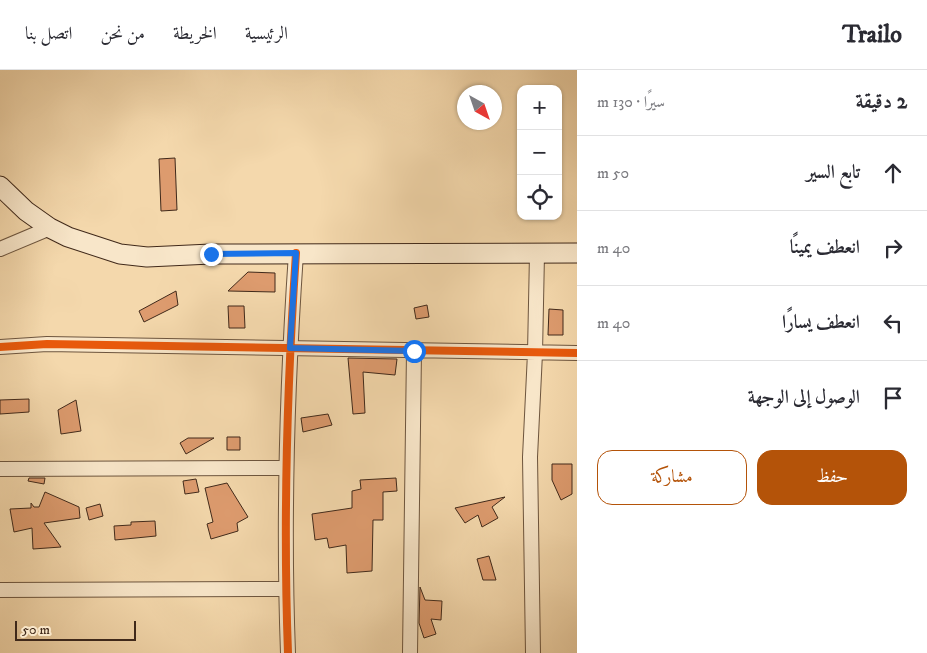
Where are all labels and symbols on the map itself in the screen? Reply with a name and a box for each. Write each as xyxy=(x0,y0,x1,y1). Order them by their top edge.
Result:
north arrow xyxy=(457,85,502,130)
route end xyxy=(200,243,223,266)
route start xyxy=(403,340,426,363)
scale bar xyxy=(15,618,136,641)

